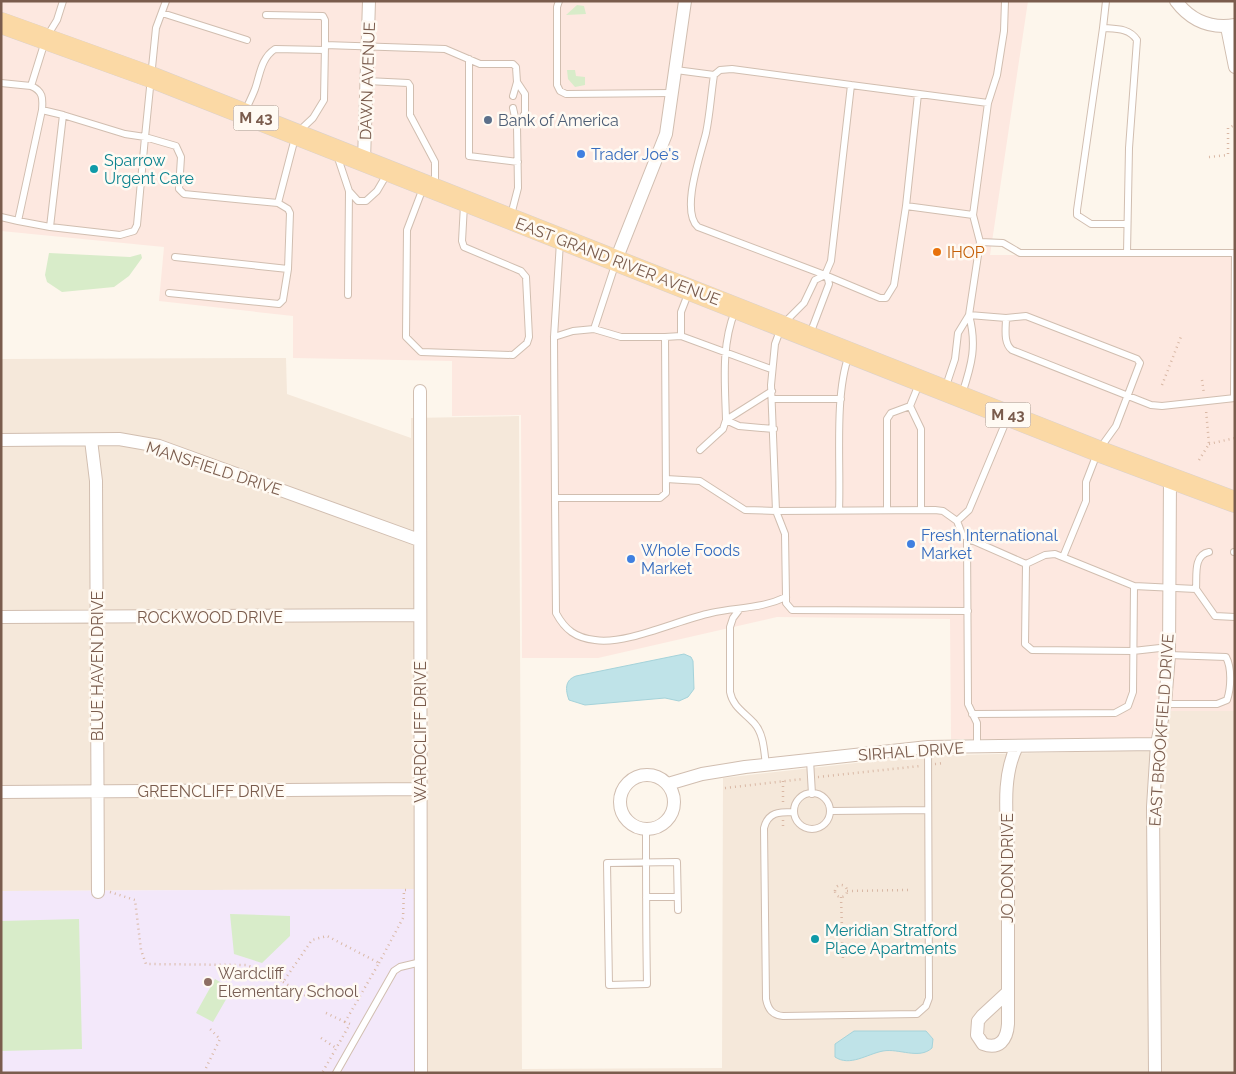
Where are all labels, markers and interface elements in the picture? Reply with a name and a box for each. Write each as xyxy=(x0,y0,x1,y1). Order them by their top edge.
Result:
street label: DAWN AVENUE xyxy=(356,21,379,140)
road number: M 43 xyxy=(234,106,278,130)
place label: Bank of America xyxy=(498,111,619,130)
marker: Bank of America xyxy=(482,114,494,126)
place label: Trader Joe's xyxy=(591,145,679,164)
marker: Trader Joe's xyxy=(575,148,587,160)
place label: Sparrow Urgent Care xyxy=(104,151,194,188)
marker: Sparrow Urgent Care xyxy=(88,163,100,175)
street label: EAST GRAND RIVER AVENUE xyxy=(513,214,723,309)
place label: IHOP xyxy=(947,243,985,262)
marker: IHOP xyxy=(931,246,943,258)
road number: M 43 xyxy=(986,402,1030,428)
street label: MANSFIELD DRIVE xyxy=(144,438,284,499)
place label: Fresh International Market xyxy=(921,526,1059,563)
marker: Fresh International Market xyxy=(905,538,917,550)
place label: Whole Foods Market xyxy=(641,541,740,578)
marker: Whole Foods Market xyxy=(625,553,637,565)
street label: BLUE HAVEN DRIVE xyxy=(88,590,107,741)
street label: ROCKWOOD DRIVE xyxy=(137,608,283,627)
street label: EAST BROOKFIELD DRIVE xyxy=(1145,633,1178,827)
street label: WARDCLIFF DRIVE xyxy=(411,661,430,803)
street label: SIRHAL DRIVE xyxy=(857,738,965,765)
street label: GREENCLIFF DRIVE xyxy=(137,782,285,801)
street label: JO DON DRIVE xyxy=(998,813,1017,923)
place label: Meridian Stratford Place Apartments xyxy=(825,921,957,958)
marker: Meridian Stratford Place Apartments xyxy=(809,933,821,945)
place label: Wardcliff Elementary School xyxy=(218,964,359,1001)
marker: Wardcliff Elementary School xyxy=(202,976,214,988)

